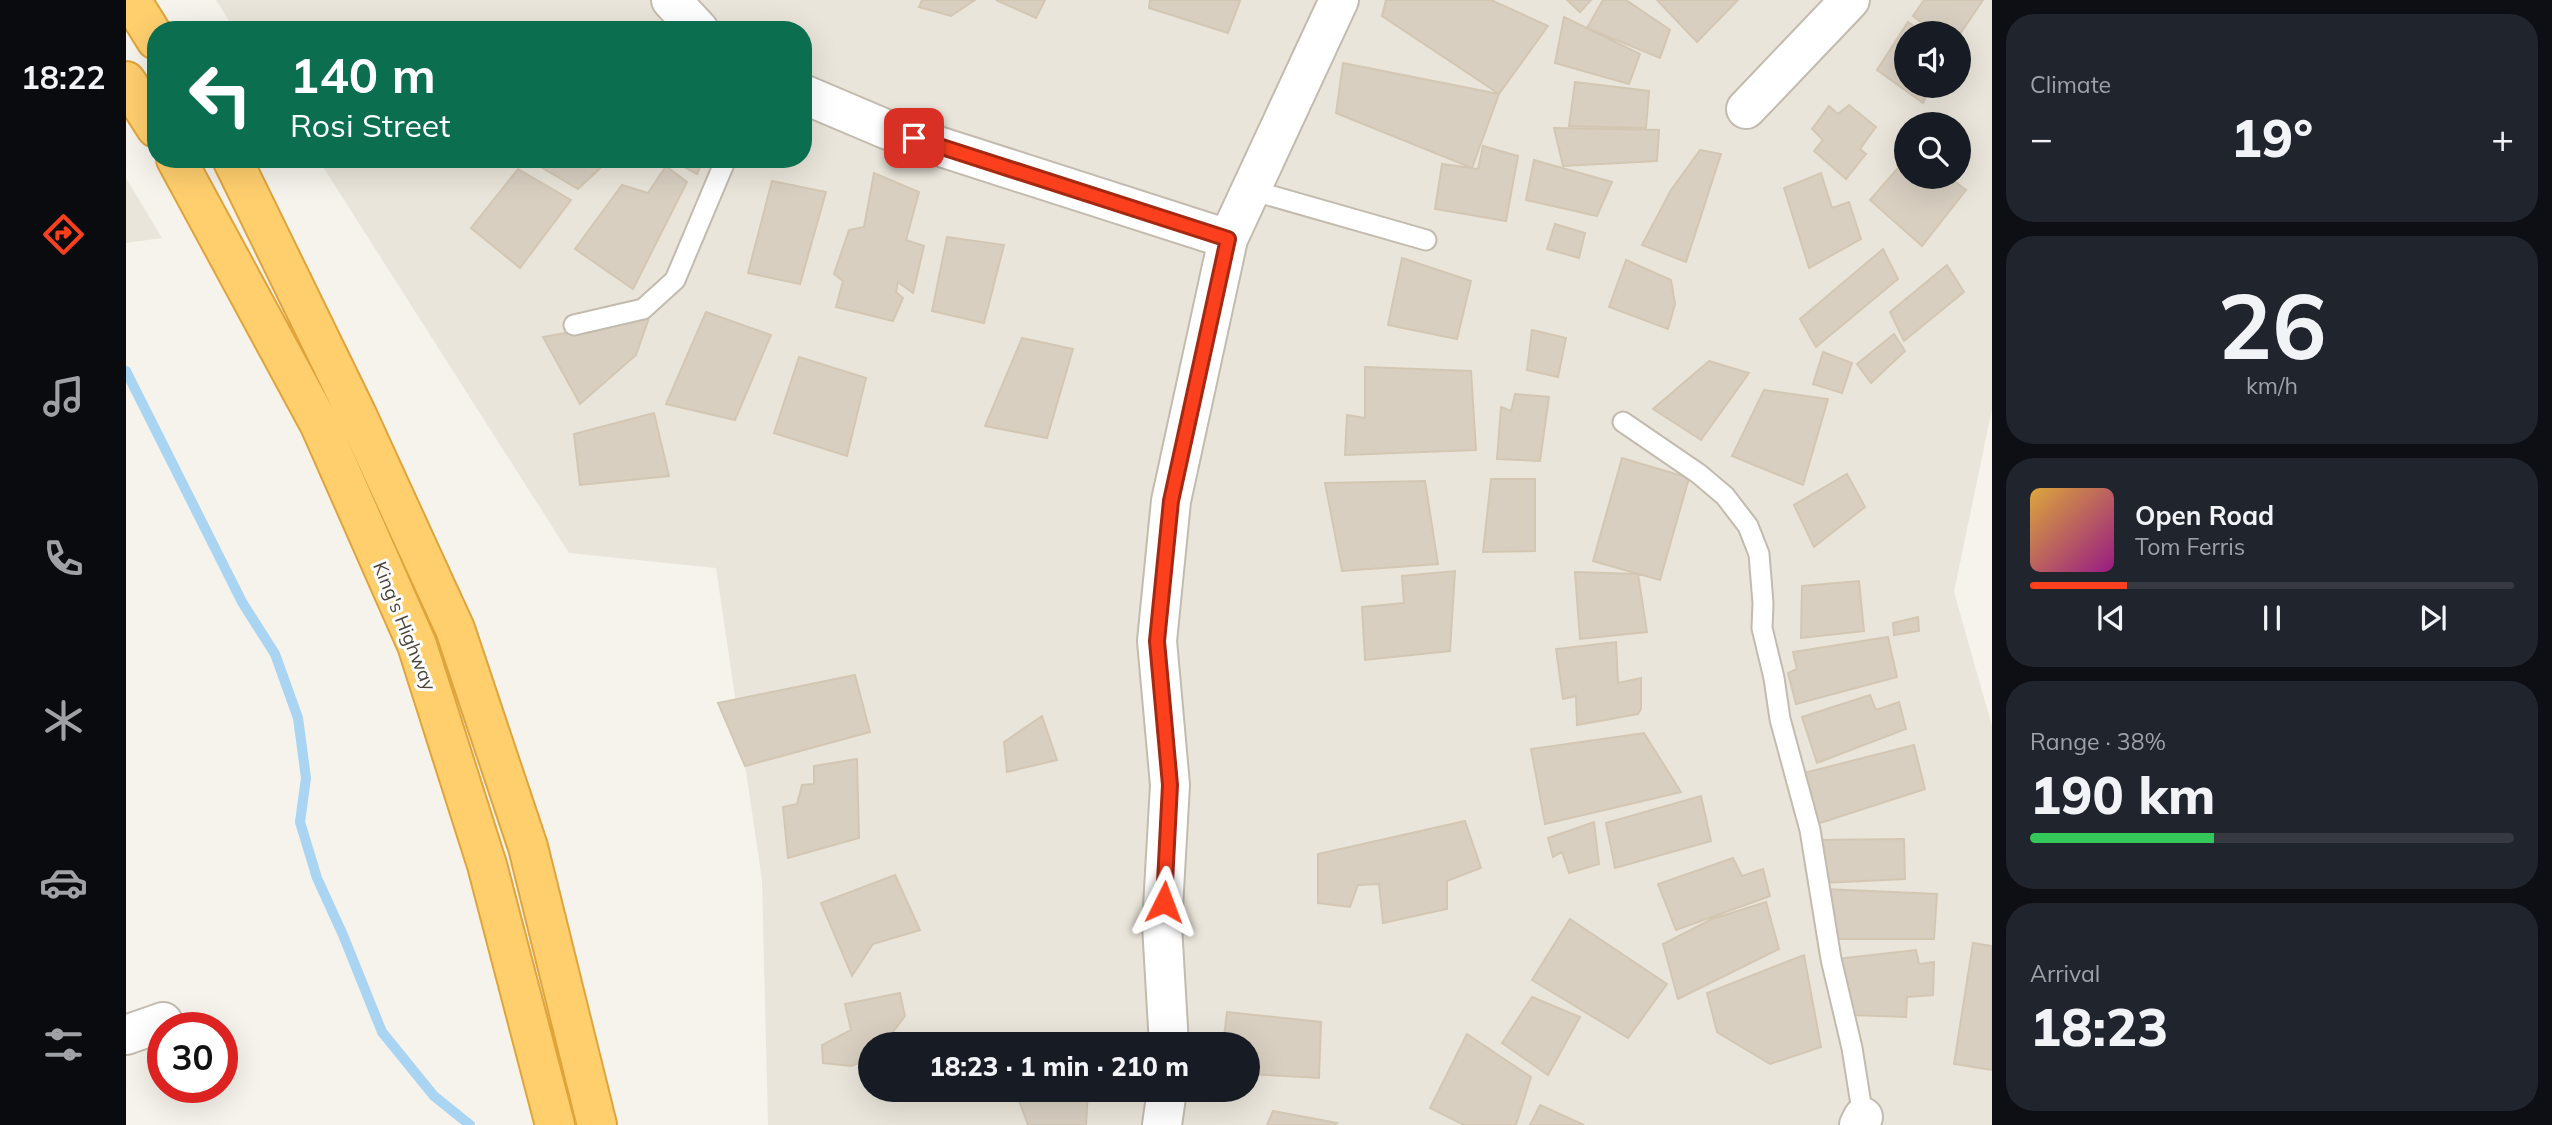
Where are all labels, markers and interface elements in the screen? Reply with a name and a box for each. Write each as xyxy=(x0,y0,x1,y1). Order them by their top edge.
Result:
map controls xyxy=(1894,21,1971,189)
button: sound xyxy=(1894,21,1971,98)
text: 140 m xyxy=(290,44,436,105)
icon: left xyxy=(175,49,266,140)
text: 18:22 xyxy=(21,57,105,97)
text: Climate xyxy=(2030,70,2111,99)
text: Rosi Street xyxy=(290,105,450,145)
text: 19° xyxy=(2231,105,2313,170)
pin xyxy=(884,108,944,168)
button: search xyxy=(1894,112,1971,189)
text: − xyxy=(2030,114,2053,162)
text: + xyxy=(2491,114,2514,162)
icon: arrive xyxy=(895,119,933,157)
icon: directions xyxy=(39,210,88,259)
text: 26 xyxy=(2217,268,2327,382)
text: km/h xyxy=(2246,371,2298,400)
icon: music xyxy=(39,372,88,421)
text: Open Road xyxy=(2135,499,2274,532)
text: Tom Ferris xyxy=(2135,532,2245,561)
icon: phone xyxy=(39,534,88,583)
street label: King's Highway xyxy=(368,558,442,694)
icon: previous xyxy=(2092,599,2130,637)
icon: pause xyxy=(2253,599,2291,637)
icon: next xyxy=(2414,599,2452,637)
icon: climate xyxy=(39,696,88,745)
text: Range · 38% xyxy=(2030,727,2166,756)
text: 190 km xyxy=(2030,762,2215,827)
icon: car xyxy=(39,858,88,907)
position arrow xyxy=(1127,865,1201,939)
text: Arrival xyxy=(2030,959,2100,988)
text: 18:23 xyxy=(2030,994,2168,1059)
speed limit sign: 30 xyxy=(147,1012,238,1103)
icon: filters xyxy=(39,1020,88,1069)
text: 18:23 · 1 min · 210 m xyxy=(929,1050,1189,1083)

